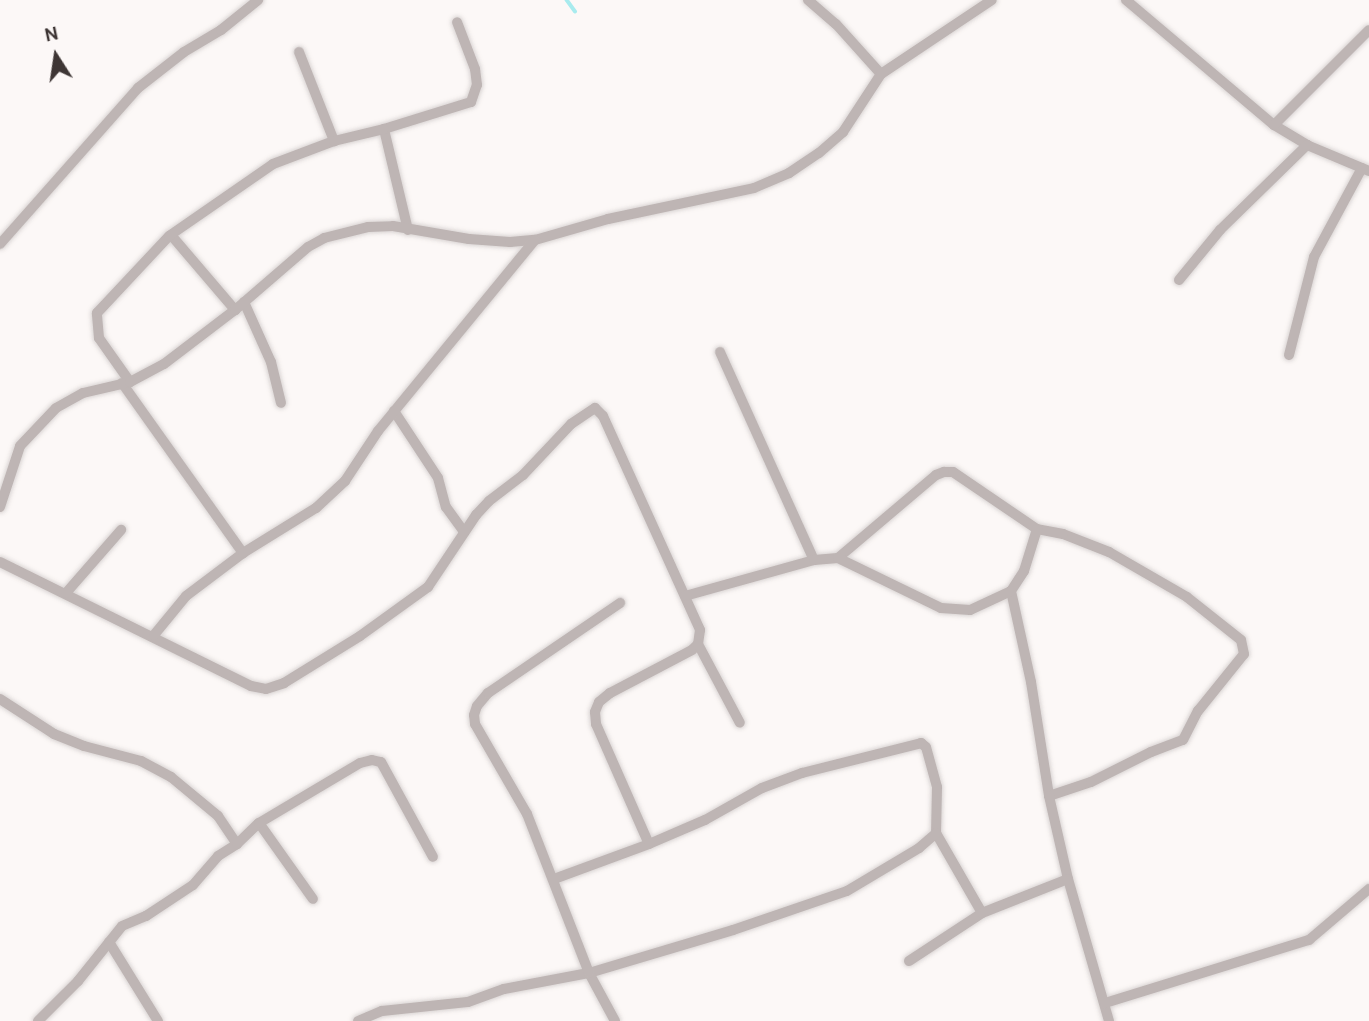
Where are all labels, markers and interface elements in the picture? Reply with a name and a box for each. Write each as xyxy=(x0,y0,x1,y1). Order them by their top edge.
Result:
north arrow xyxy=(21,21,91,91)
text: N xyxy=(42,22,61,49)

